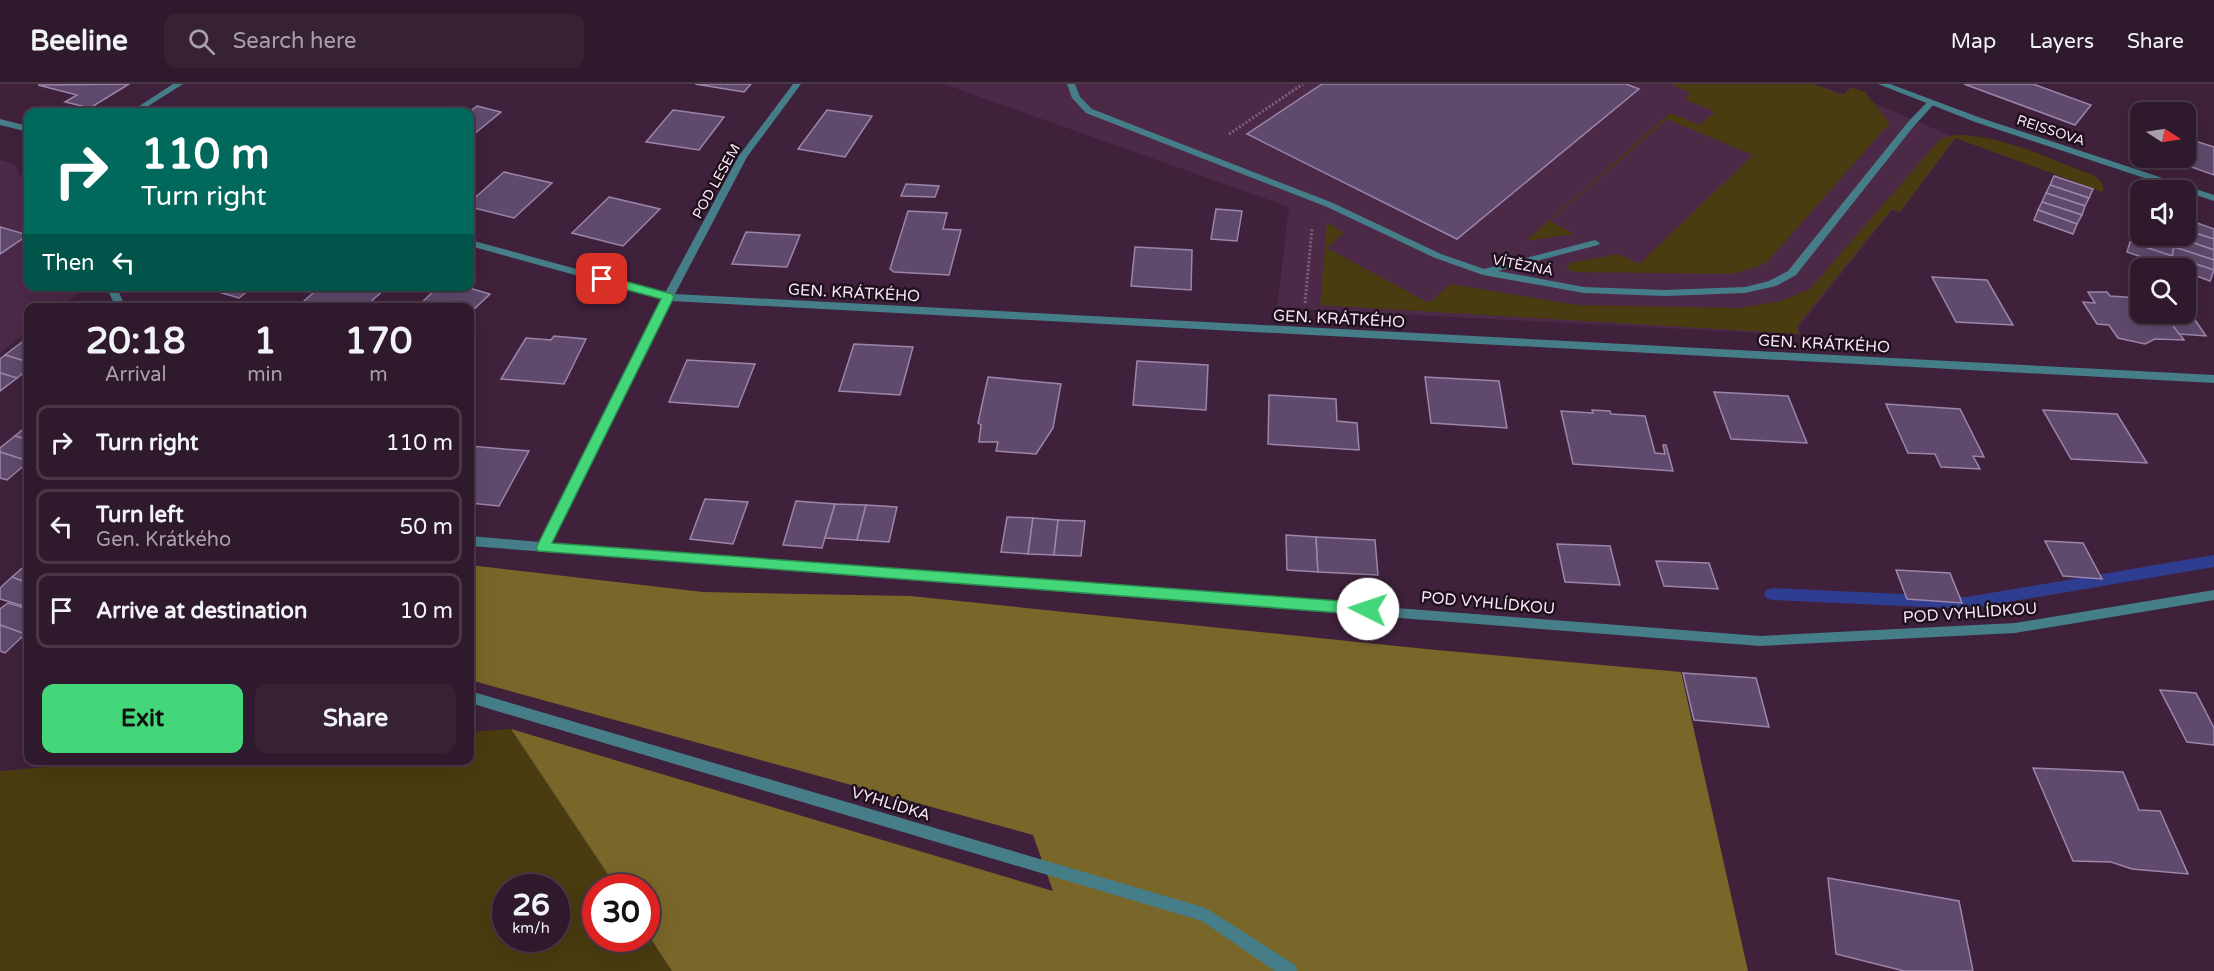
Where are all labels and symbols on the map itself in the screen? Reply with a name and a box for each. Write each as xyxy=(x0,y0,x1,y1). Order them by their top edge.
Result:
north arrow xyxy=(2130,102,2196,168)
street label: REISSOVA xyxy=(2015,111,2087,150)
street label: POD LESEM xyxy=(689,141,744,222)
street label: VÍTĚZNÁ xyxy=(1491,251,1555,280)
pin xyxy=(576,253,627,304)
street label: GEN. KRÁTKÉHO xyxy=(787,280,921,306)
street label: GEN. KRÁTKÉHO xyxy=(1272,306,1406,332)
street label: GEN. KRÁTKÉHO xyxy=(1757,331,1891,357)
position arrow xyxy=(1336,577,1400,641)
street label: POD VYHLÍDKOU xyxy=(1420,587,1556,619)
street label: POD VYHLÍDKOU xyxy=(1902,598,2038,628)
street label: VYHLÍDKA xyxy=(849,782,933,825)
speed limit sign: 30 xyxy=(582,874,660,952)

